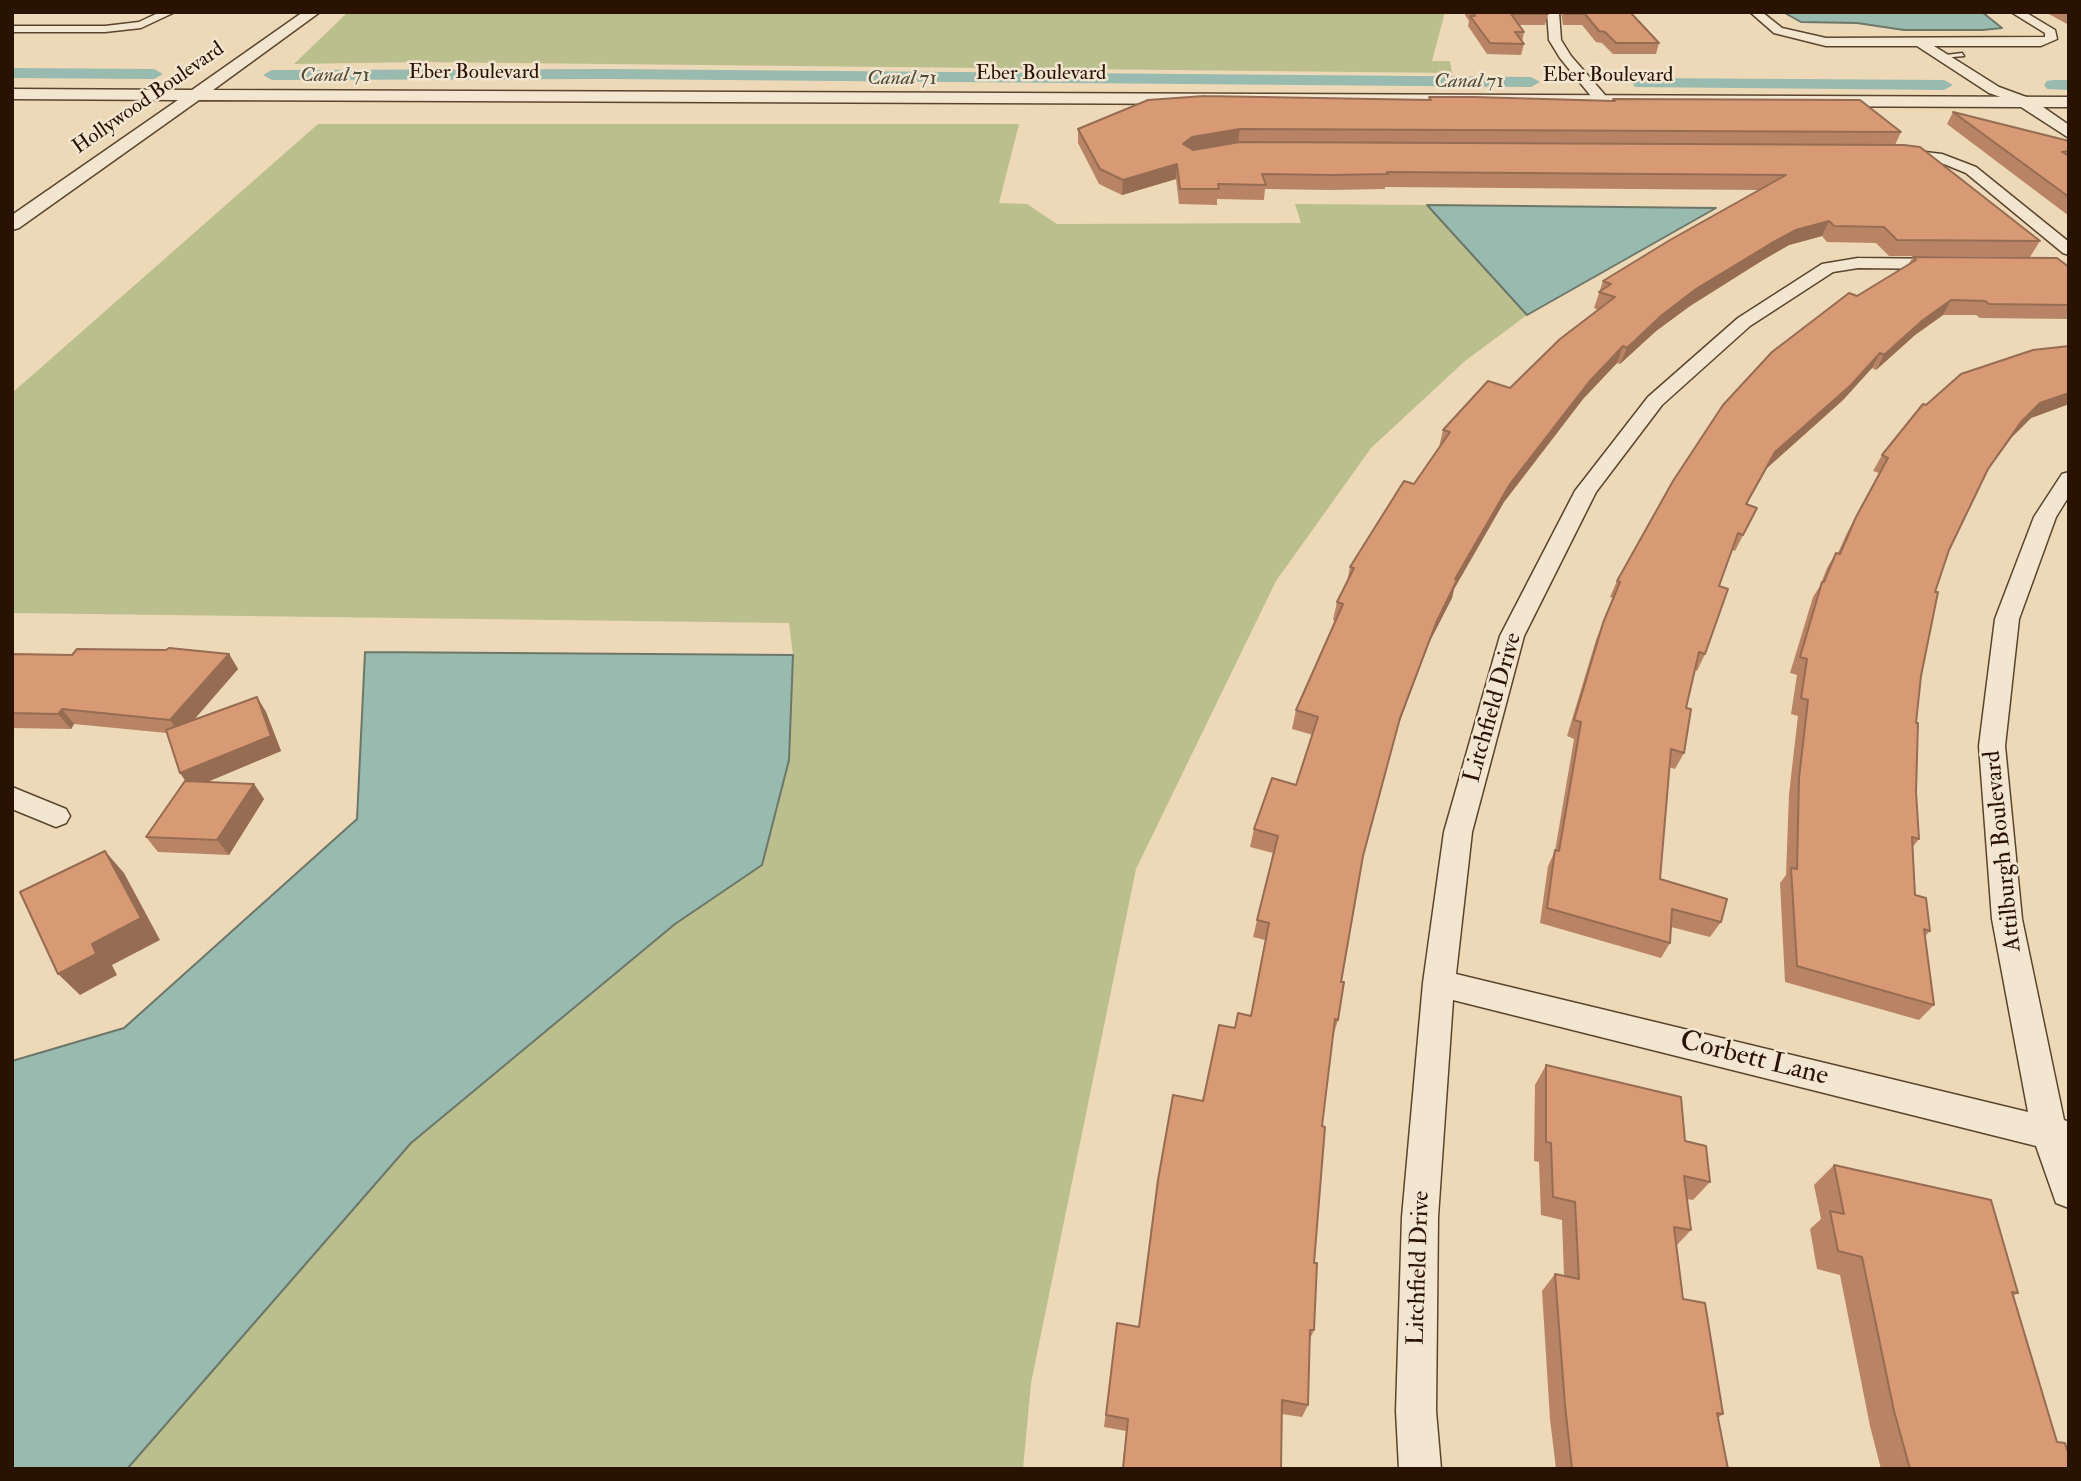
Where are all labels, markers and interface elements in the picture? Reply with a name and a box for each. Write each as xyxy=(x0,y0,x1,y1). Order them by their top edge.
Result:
street label: Hollywood Boulevard xyxy=(68,37,230,161)
street label: Eber Boulevard xyxy=(409,60,539,86)
street label: Eber Boulevard xyxy=(976,61,1106,87)
water label: Canal 71 xyxy=(300,63,370,89)
street label: Eber Boulevard xyxy=(1543,63,1673,89)
water label: Canal 71 xyxy=(867,66,937,92)
water label: Canal 71 xyxy=(1434,69,1504,95)
street label: Litchfield Drive xyxy=(1459,630,1529,786)
street label: Attilburgh Boulevard xyxy=(1979,749,2029,953)
street label: Corbett Lane xyxy=(1676,1025,1832,1095)
street label: Litchfield Drive xyxy=(1403,1190,1437,1346)

